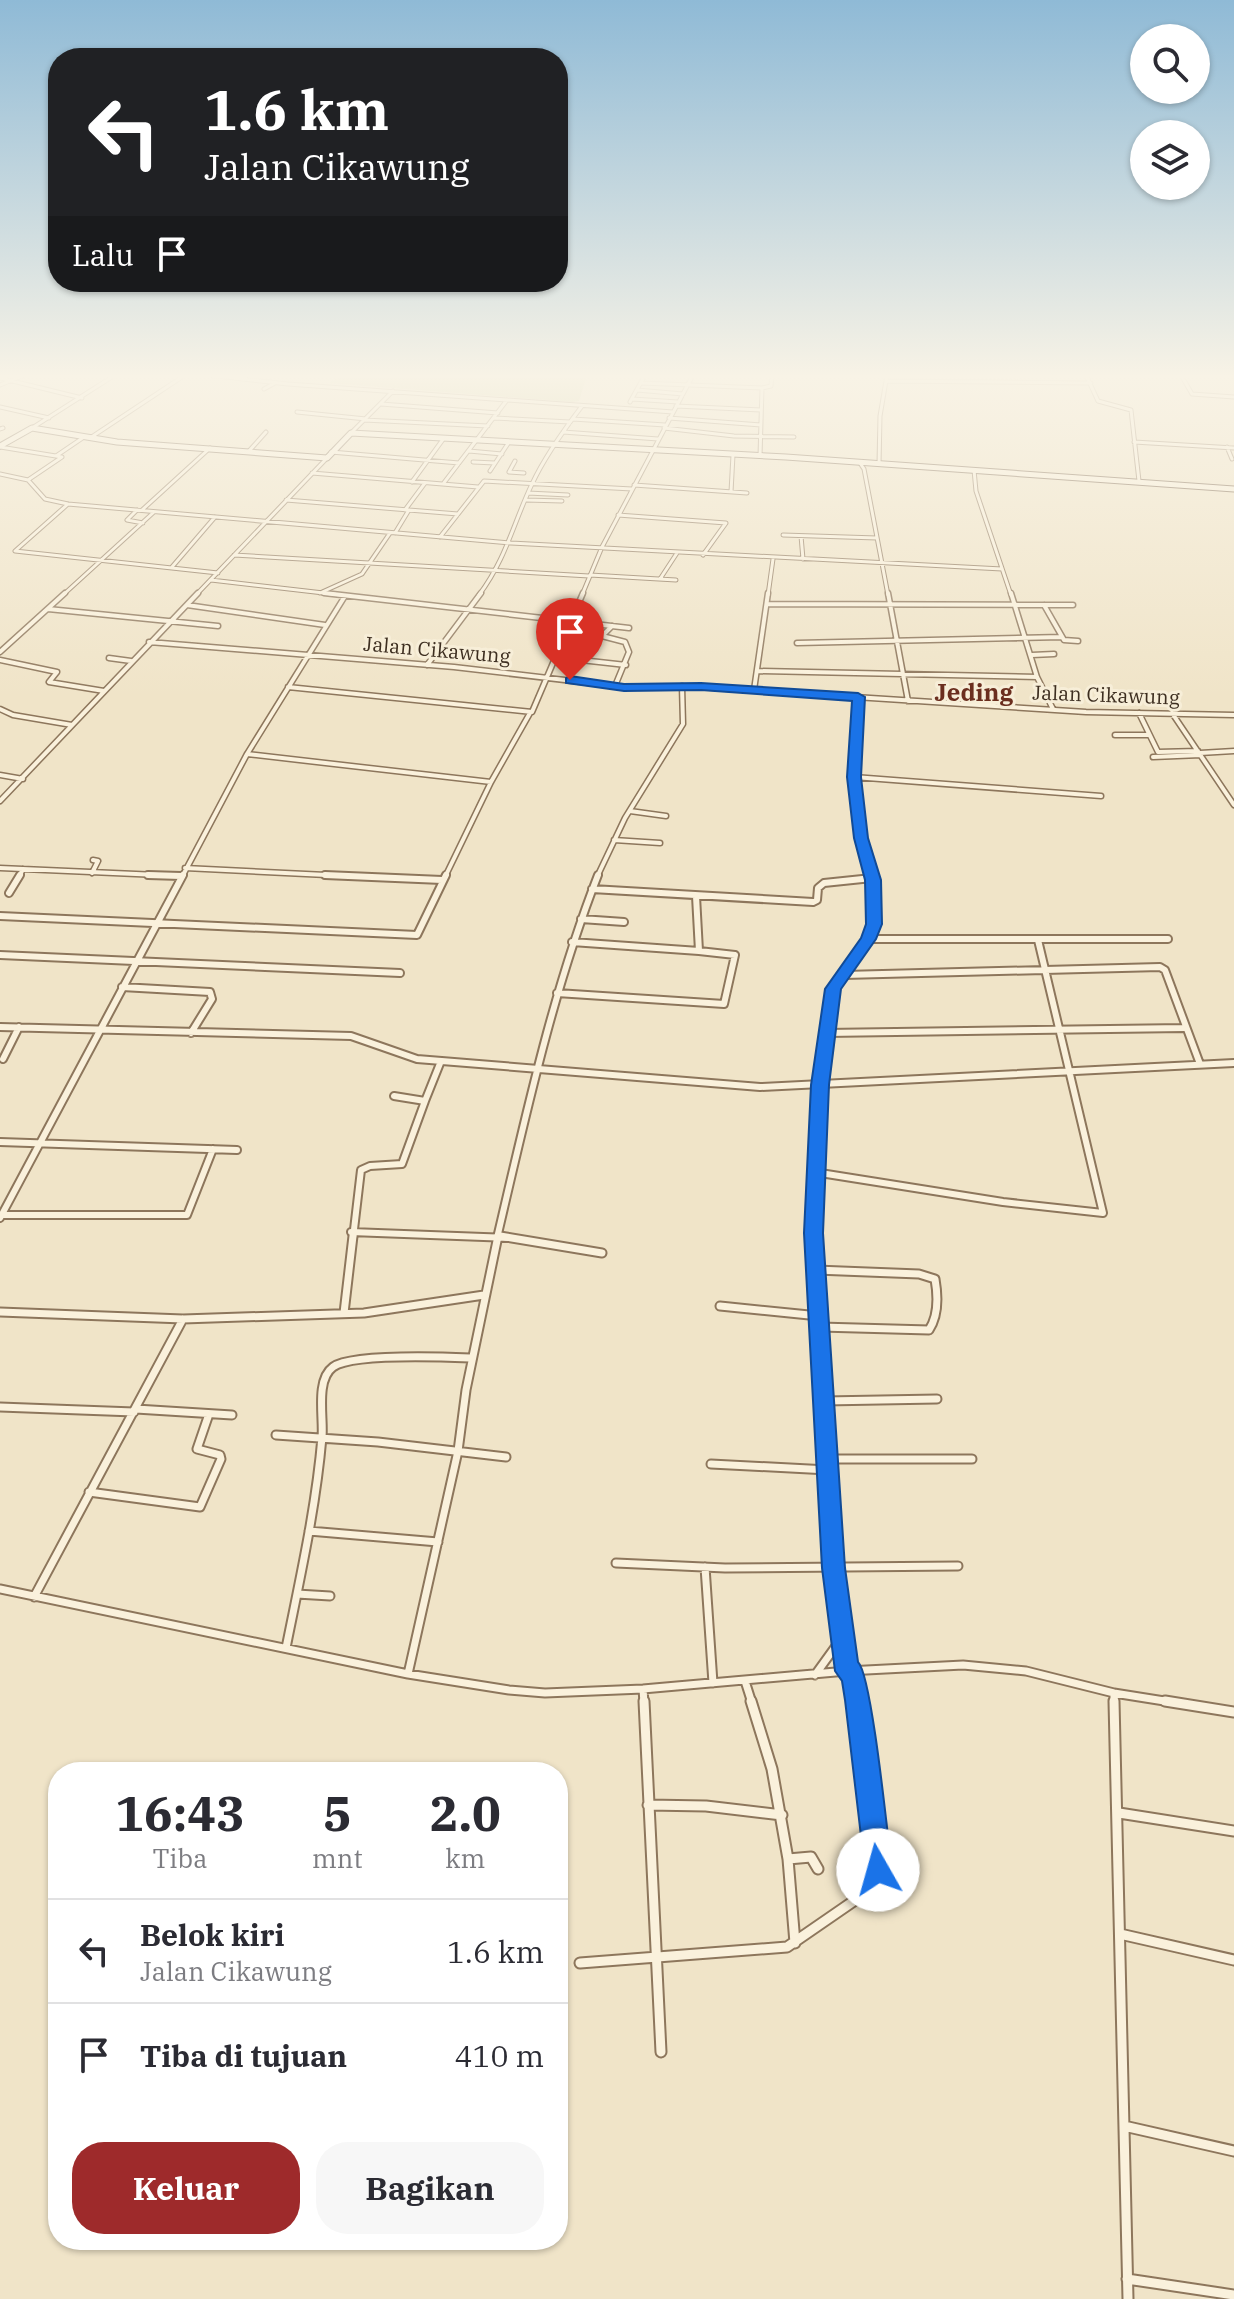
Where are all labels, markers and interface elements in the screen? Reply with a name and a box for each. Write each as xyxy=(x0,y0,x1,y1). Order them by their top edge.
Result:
map controls xyxy=(1130,24,1210,200)
button: search xyxy=(1130,24,1210,104)
text: 1.6 km xyxy=(204,73,389,145)
icon: left xyxy=(72,80,176,184)
button: layers xyxy=(1130,120,1210,200)
text: Jalan Cikawung xyxy=(204,143,470,190)
icon: arrive xyxy=(150,232,194,276)
text: Lalu xyxy=(72,235,134,274)
pin xyxy=(536,598,604,680)
icon: arrive xyxy=(548,610,592,654)
street label: Jalan Cikawung xyxy=(362,630,512,669)
district label: Jeding xyxy=(935,676,1013,708)
street label: Jalan Cikawung xyxy=(1032,678,1180,711)
text: 16:43 xyxy=(115,1782,245,1844)
text: 5 xyxy=(323,1782,352,1844)
text: 2.0 xyxy=(430,1782,501,1844)
position arrow xyxy=(836,1828,920,1912)
text: Tiba xyxy=(152,1841,208,1875)
text: mnt xyxy=(312,1841,363,1875)
text: km xyxy=(445,1841,485,1875)
text: Belok kiri xyxy=(140,1915,285,1954)
icon: left xyxy=(72,1929,116,1973)
text: 1.6 km xyxy=(447,1932,544,1971)
text: Jalan Cikawung xyxy=(140,1954,332,1988)
icon: arrive xyxy=(72,2033,116,2077)
text: Tiba di tujuan xyxy=(140,2036,347,2075)
text: 410 m xyxy=(454,2036,544,2075)
button: Keluar xyxy=(72,2142,300,2234)
button: Bagikan xyxy=(316,2142,544,2234)

